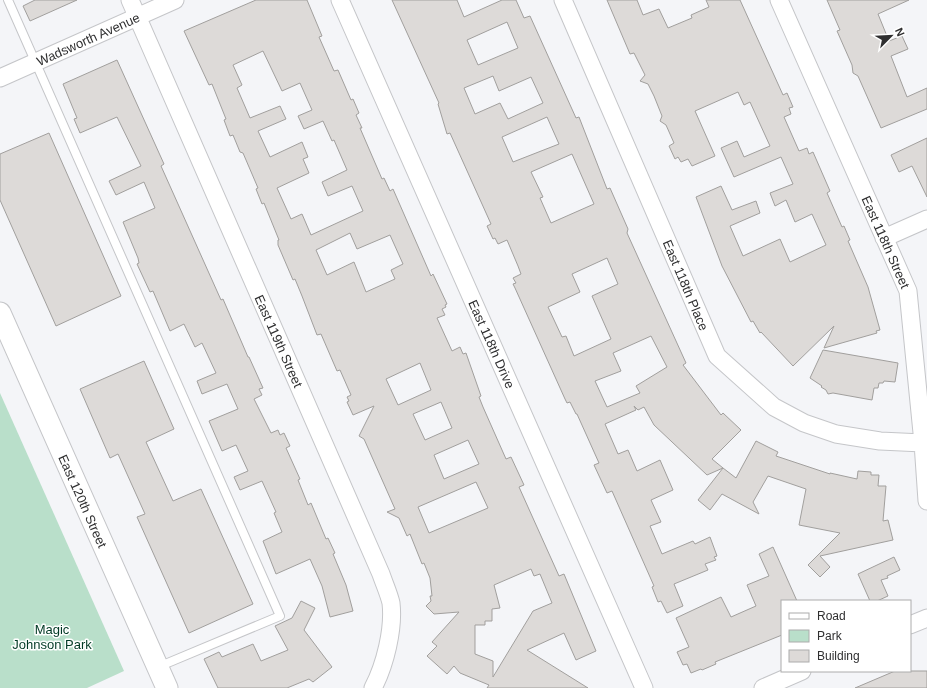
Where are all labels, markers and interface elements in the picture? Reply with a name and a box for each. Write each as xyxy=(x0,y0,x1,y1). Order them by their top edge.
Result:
street label: Wadsworth Avenue xyxy=(34,10,142,69)
north arrow xyxy=(871,16,911,56)
text: N xyxy=(893,26,907,38)
street label: East 118th Street xyxy=(858,194,913,291)
street label: East 118th Place xyxy=(660,237,711,333)
street label: East 119th Street xyxy=(251,293,306,390)
street label: East 118th Drive xyxy=(465,298,518,391)
street label: East 120th Street xyxy=(55,452,110,550)
legend xyxy=(781,600,911,672)
text: Road xyxy=(817,609,846,623)
park label: Magic Johnson Park xyxy=(12,622,92,652)
text: Park xyxy=(817,629,843,643)
text: Building xyxy=(817,649,860,663)

